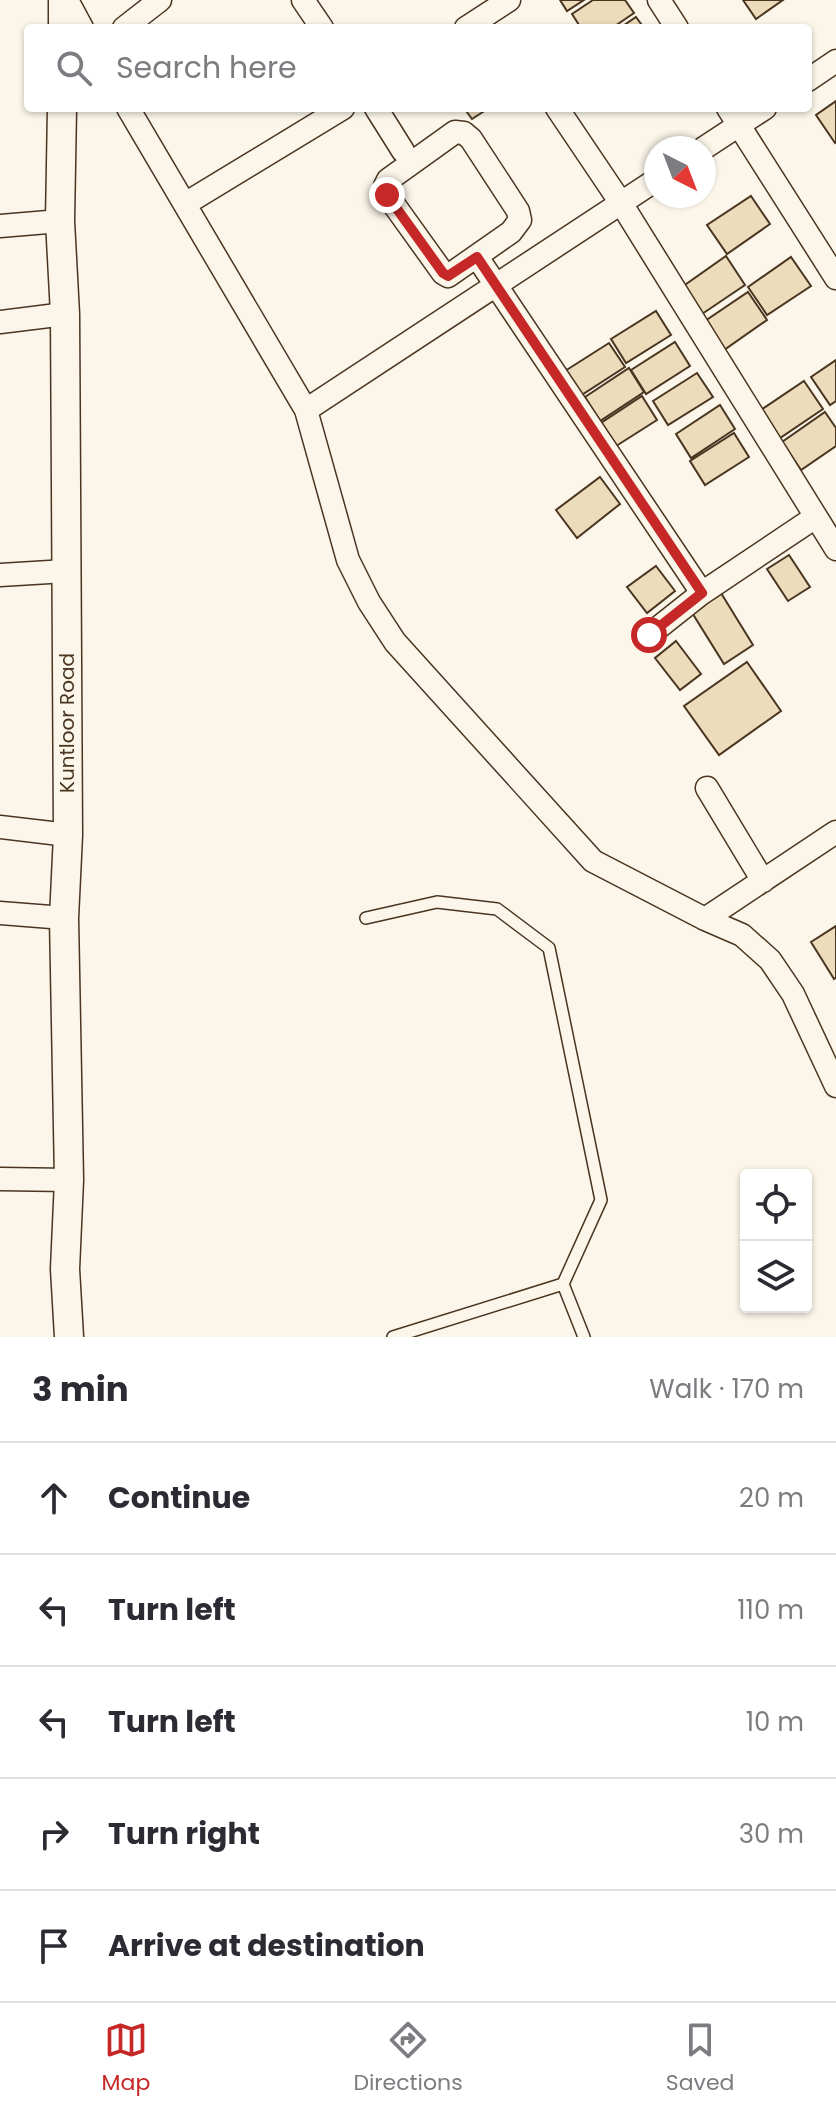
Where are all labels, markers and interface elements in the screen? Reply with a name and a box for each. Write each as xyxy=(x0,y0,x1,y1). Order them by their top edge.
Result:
search box xyxy=(24,24,812,112)
icon: search xyxy=(52,46,96,90)
text: Search here xyxy=(116,46,297,89)
north arrow xyxy=(644,136,716,208)
route end xyxy=(369,177,405,213)
route start xyxy=(631,617,667,653)
street label: Kuntloor Road xyxy=(53,653,81,793)
map controls xyxy=(740,1169,812,1313)
button: locate xyxy=(740,1169,812,1241)
button: layers xyxy=(740,1241,812,1313)
text: 3 min xyxy=(32,1365,129,1413)
text: Walk · 170 m xyxy=(649,1371,804,1407)
icon: ahead xyxy=(32,1476,76,1520)
text: Continue xyxy=(108,1476,250,1519)
text: 20 m xyxy=(739,1480,804,1516)
icon: left xyxy=(32,1588,76,1632)
text: Turn left xyxy=(108,1588,236,1631)
text: 110 m xyxy=(737,1592,804,1628)
icon: left xyxy=(32,1700,76,1744)
text: Turn left xyxy=(108,1700,236,1743)
text: 10 m xyxy=(746,1704,804,1740)
icon: right xyxy=(32,1812,76,1856)
text: Turn right xyxy=(108,1812,260,1855)
text: 30 m xyxy=(739,1816,804,1852)
icon: arrive xyxy=(32,1924,76,1968)
text: Arrive at destination xyxy=(108,1924,425,1967)
tab: Map xyxy=(102,2018,150,2099)
tab: Directions xyxy=(353,2018,463,2099)
tab: Saved xyxy=(666,2018,734,2099)

